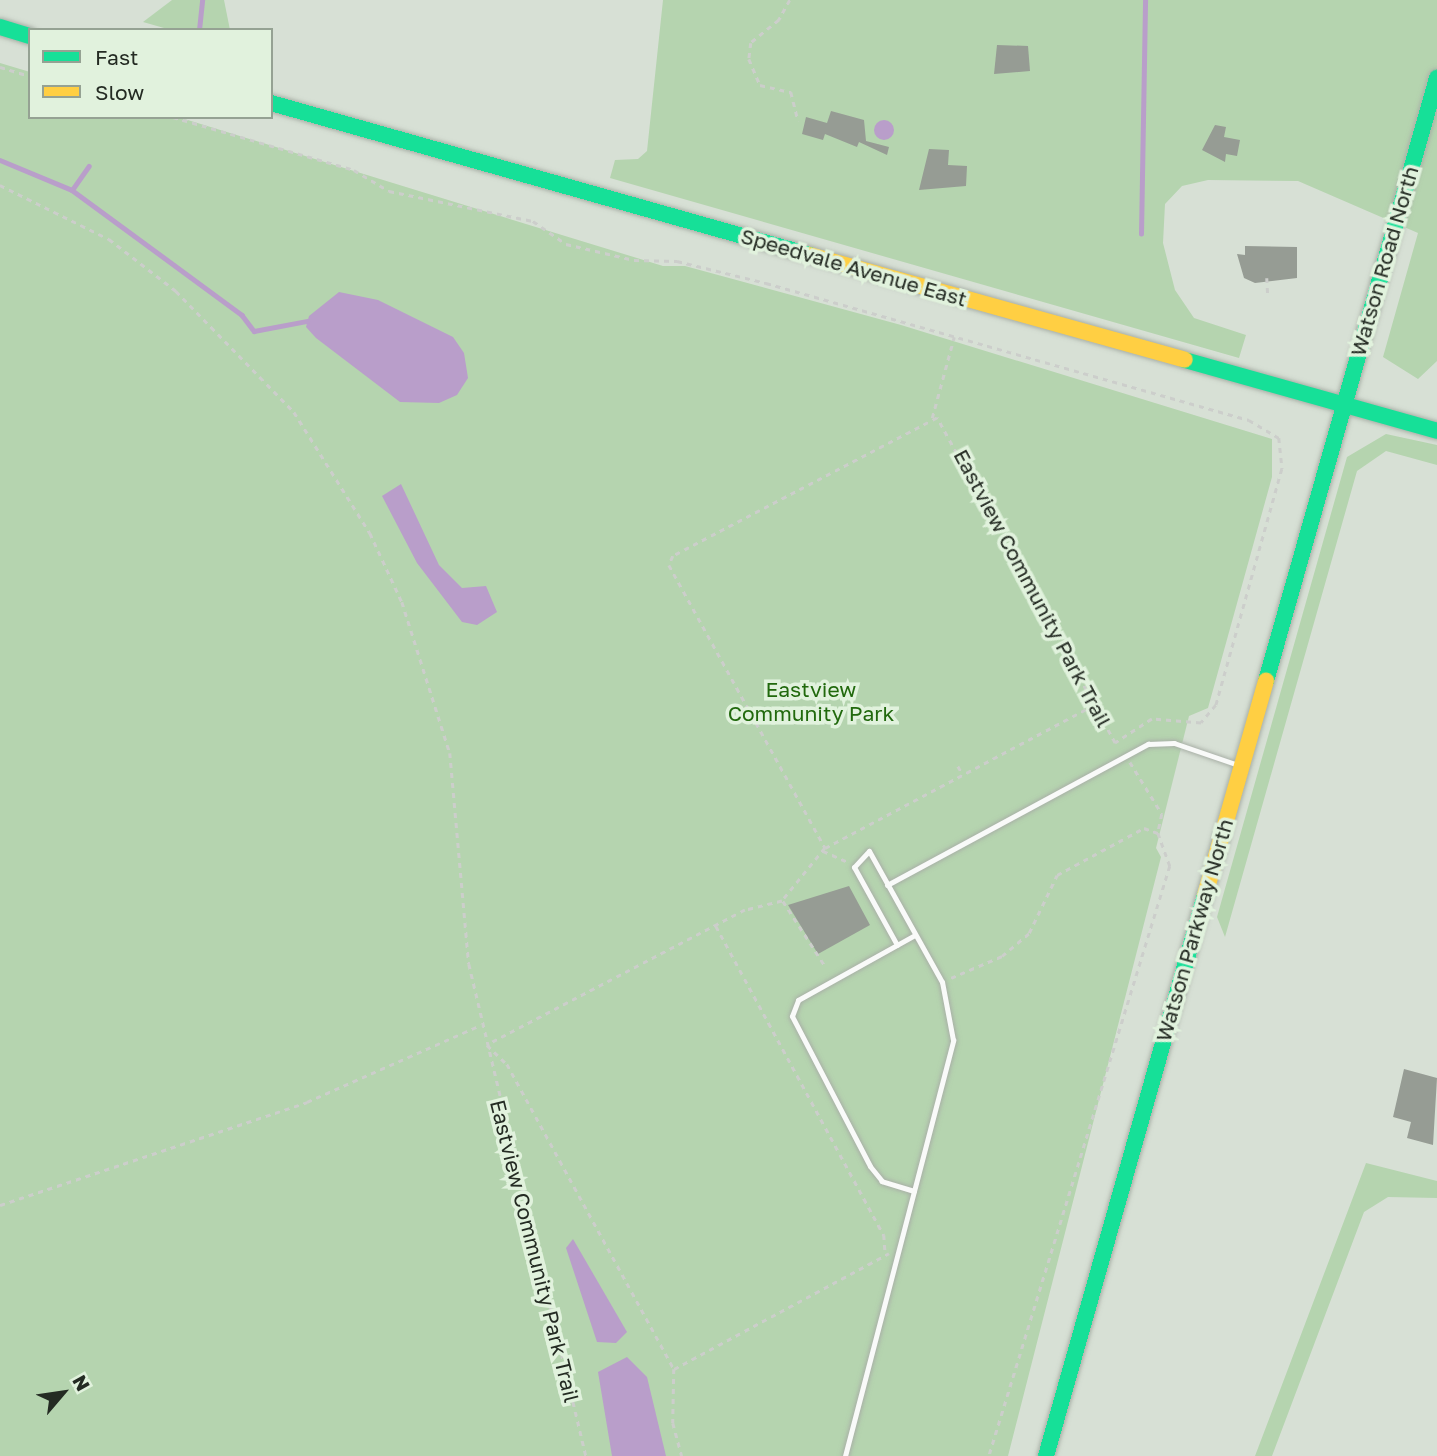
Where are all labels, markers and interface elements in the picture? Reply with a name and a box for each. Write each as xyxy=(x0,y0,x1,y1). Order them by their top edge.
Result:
legend xyxy=(28,28,273,119)
text: Fast xyxy=(95,44,138,70)
text: Slow xyxy=(95,79,144,105)
street label: Watson Road North xyxy=(1345,163,1423,359)
street label: Speedvale Avenue East xyxy=(738,223,970,311)
street label: Eastview Community Park Trail xyxy=(949,445,1117,731)
park label: Eastview Community Park xyxy=(728,676,894,726)
street label: Watson Parkway North xyxy=(1150,816,1238,1044)
street label: Eastview Community Park Trail xyxy=(485,1097,585,1405)
north arrow xyxy=(28,1358,98,1428)
text: N xyxy=(68,1371,95,1394)

